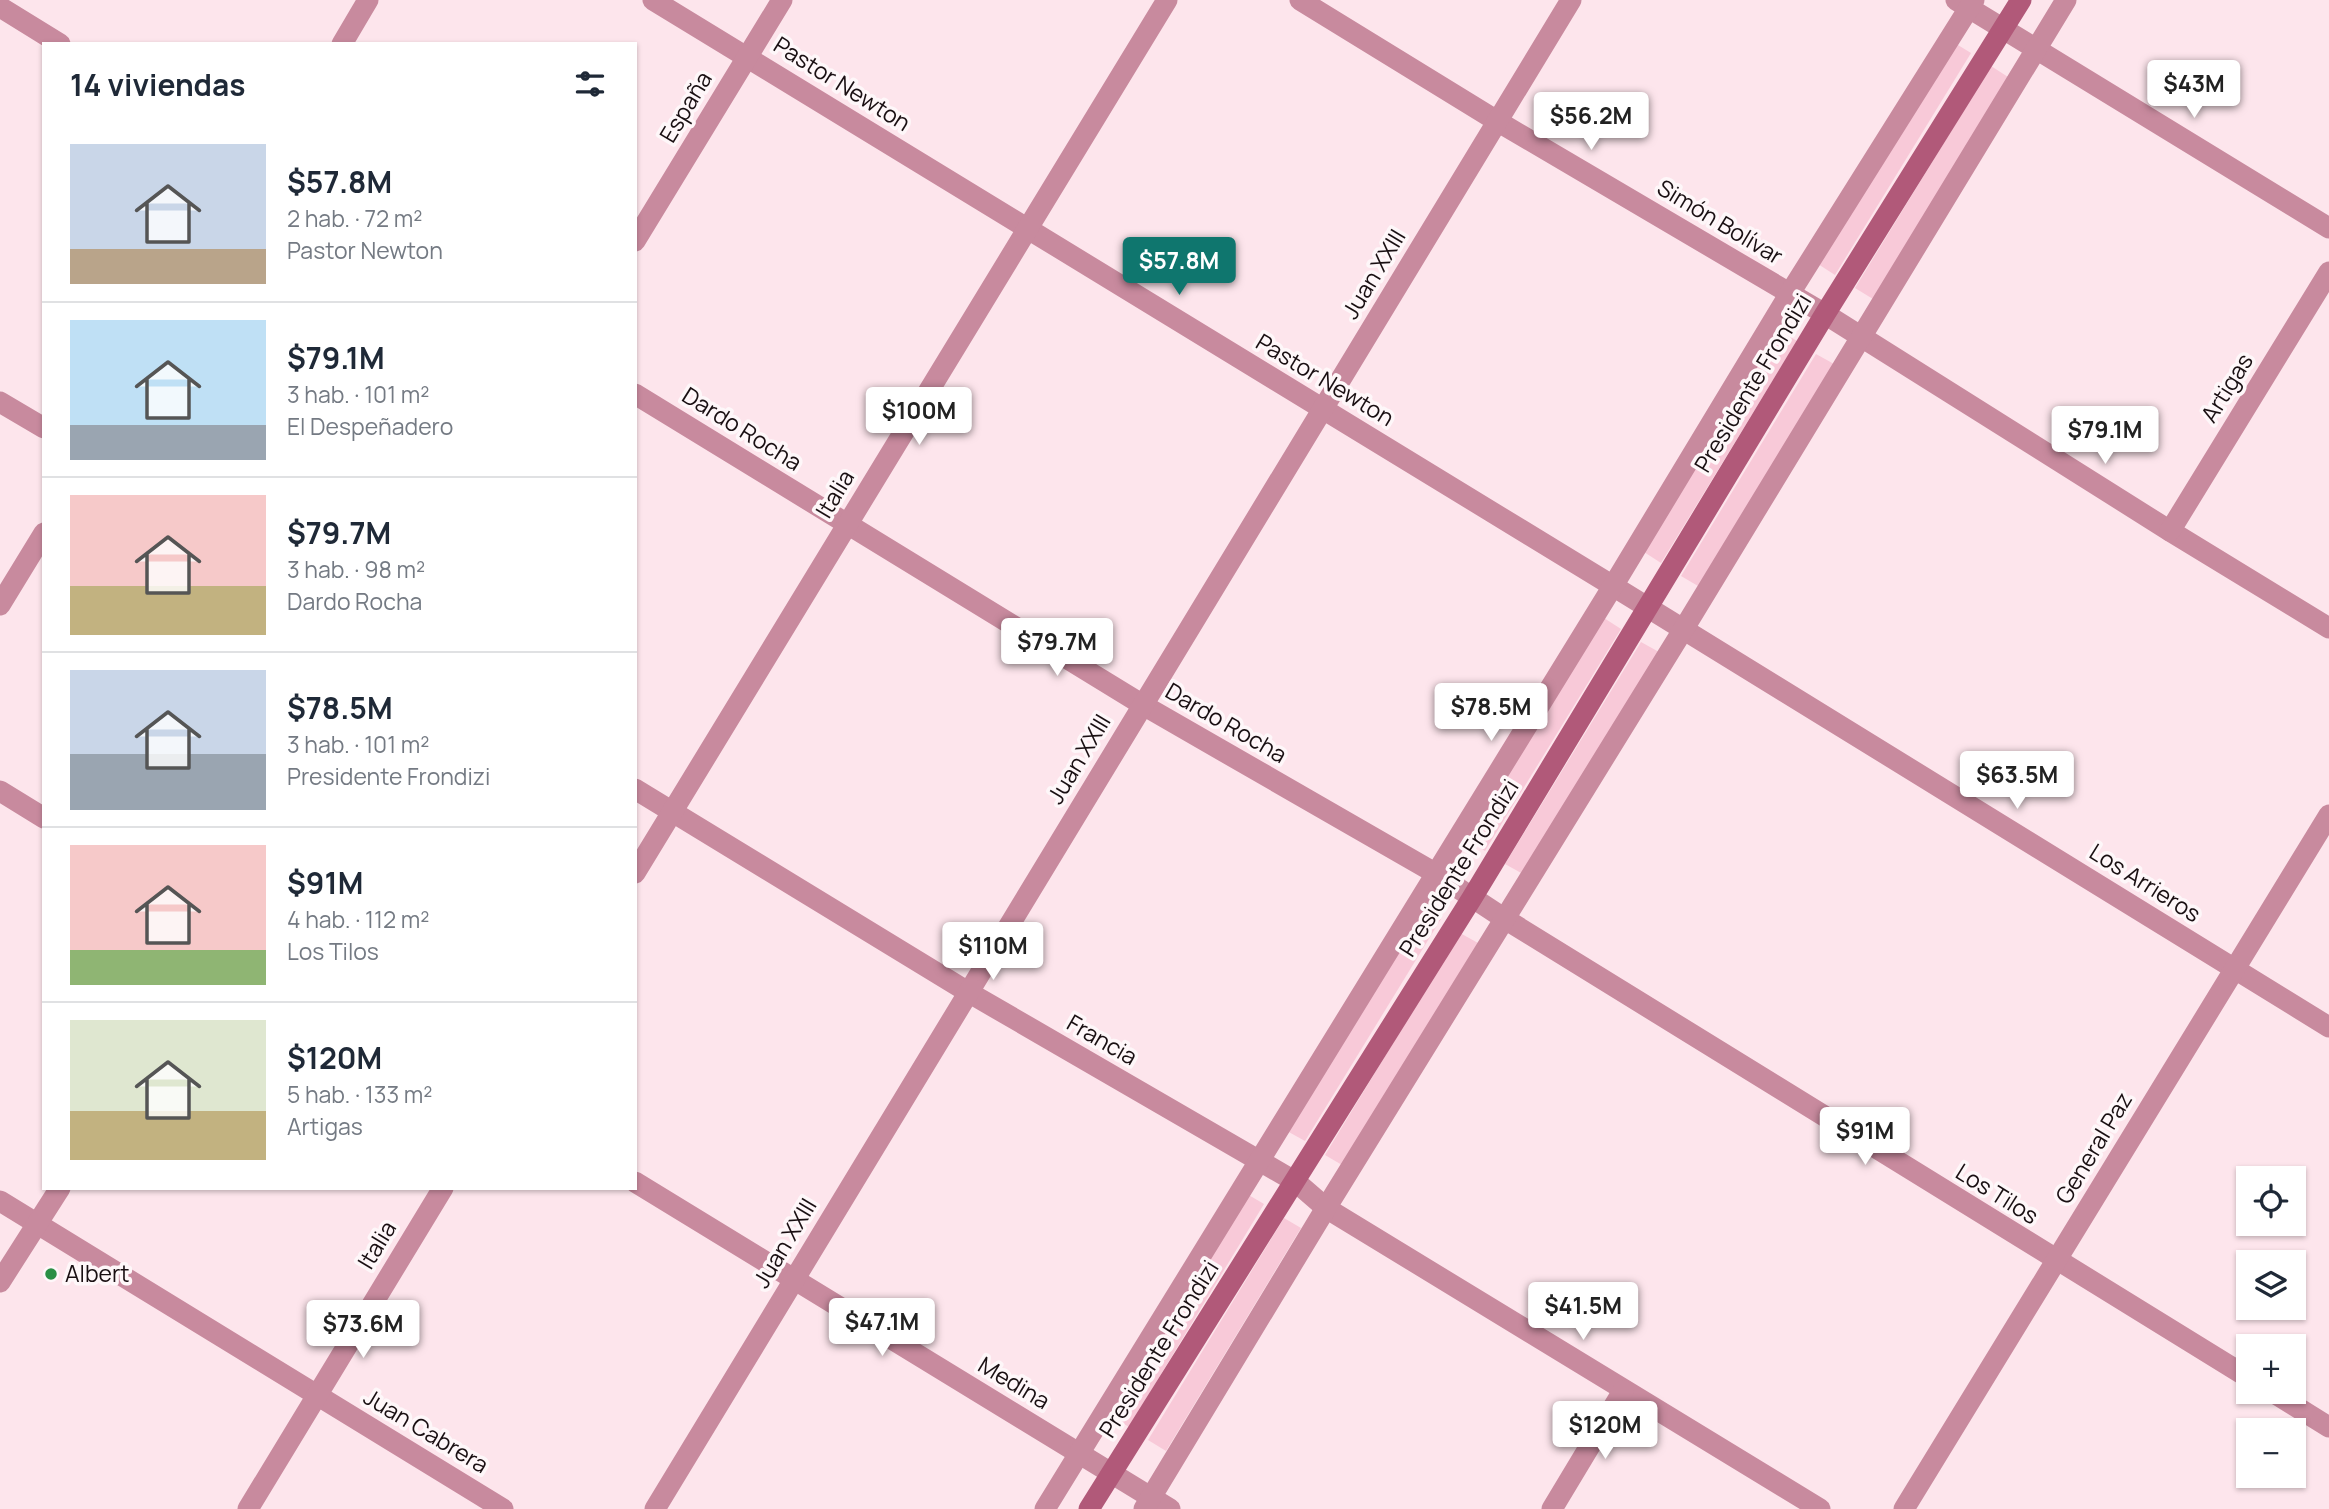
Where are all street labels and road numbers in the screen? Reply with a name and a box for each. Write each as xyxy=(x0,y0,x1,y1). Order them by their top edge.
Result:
street label: Pastor Newton xyxy=(768,28,917,138)
street label: España xyxy=(651,65,719,148)
street label: Simón Bolívar xyxy=(1652,171,1789,271)
street label: Juan XXIII xyxy=(1334,223,1412,324)
street label: Presidente Frondizi xyxy=(1686,287,1818,478)
street label: Pastor Newton xyxy=(1250,325,1401,433)
street label: Artigas xyxy=(2192,347,2260,428)
street label: Dardo Rocha xyxy=(677,379,808,478)
street label: Italia xyxy=(807,463,861,524)
street label: Dardo Rocha xyxy=(1160,674,1293,770)
street label: Juan XXIII xyxy=(1039,708,1117,809)
street label: Presidente Frondizi xyxy=(1391,773,1526,962)
street label: Los Arrieros xyxy=(2084,835,2207,929)
street label: Francia xyxy=(1061,1006,1144,1072)
street label: General Paz xyxy=(2047,1086,2139,1209)
street label: Los Tilos xyxy=(1950,1155,2045,1231)
street label: Juan XXIII xyxy=(745,1192,823,1293)
street label: Italia xyxy=(349,1214,403,1275)
street label: Presidente Frondizi xyxy=(1091,1254,1226,1443)
street label: Medina xyxy=(973,1348,1056,1416)
street label: Juan Cabrera xyxy=(358,1380,495,1480)

